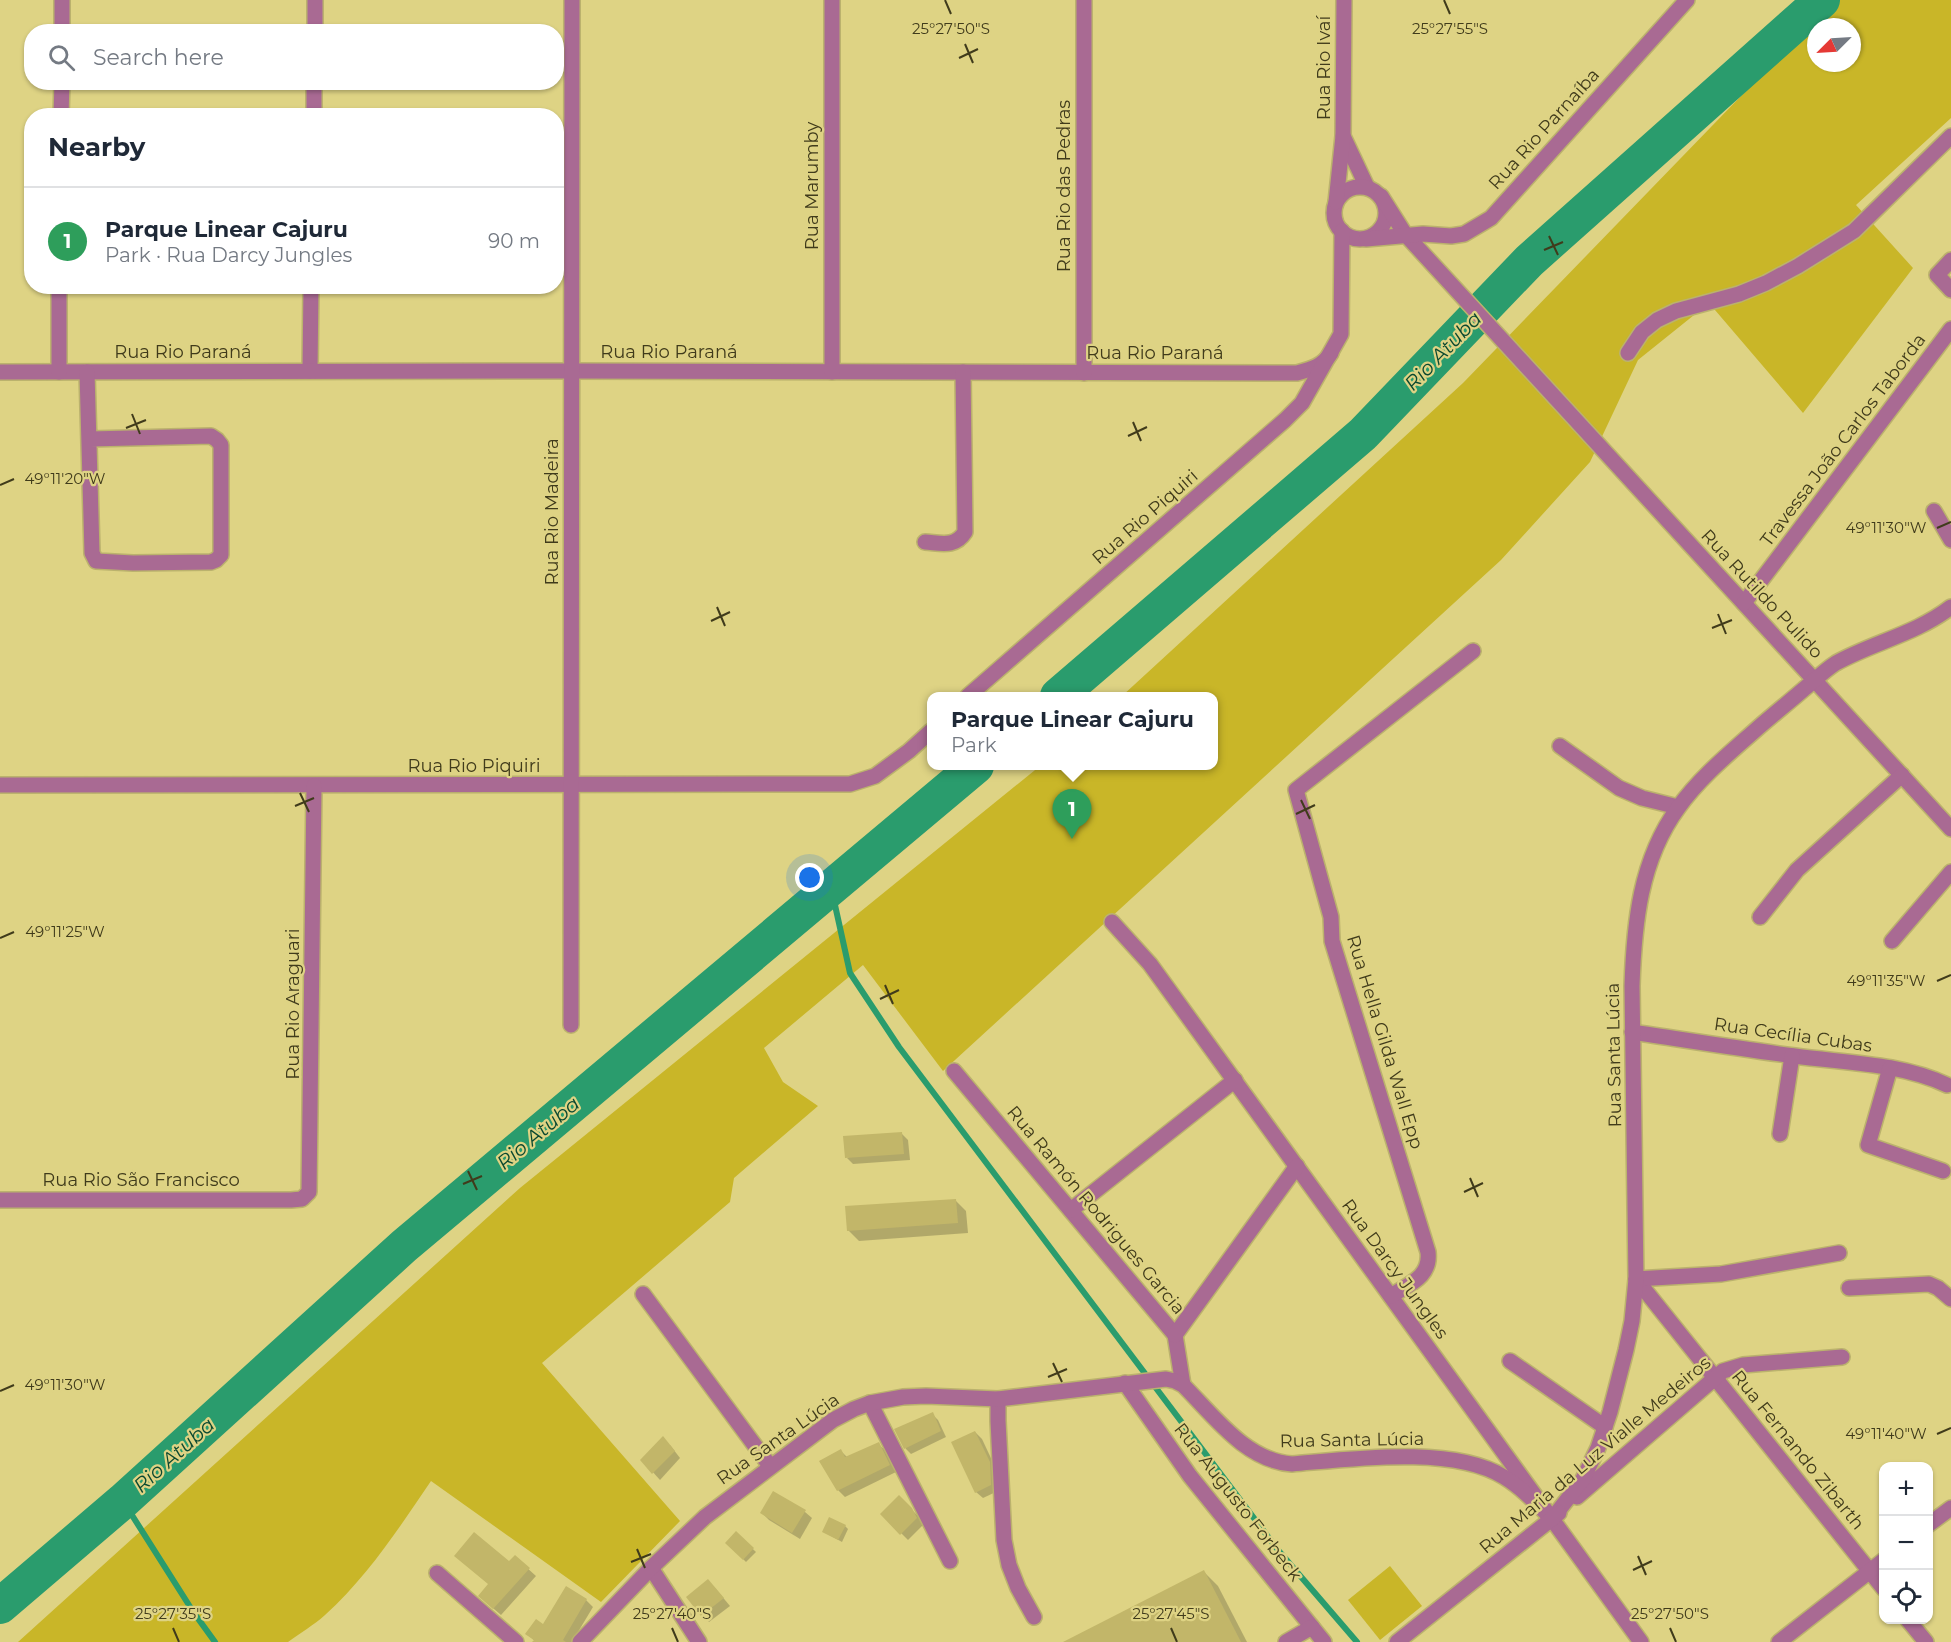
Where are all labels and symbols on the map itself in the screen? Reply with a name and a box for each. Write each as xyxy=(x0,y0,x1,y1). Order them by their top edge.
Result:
street label: Rua Rio Ivaí xyxy=(1313,15,1335,120)
north arrow xyxy=(1807,18,1861,72)
text: 25°27'50"S xyxy=(912,19,990,38)
text: 25°27'55"S xyxy=(1412,19,1488,38)
street label: Rua Rio Parnaíba xyxy=(1484,64,1604,194)
street label: Rua Rio das Pedras xyxy=(1053,100,1075,272)
street label: Rua Marumby xyxy=(801,122,823,250)
water label: Rio Atuba xyxy=(1399,306,1487,396)
street label: Travessa João Carlos Taborda xyxy=(1756,329,1930,551)
street label: Rua Rio Paraná xyxy=(114,341,252,363)
street label: Rua Rio Paraná xyxy=(600,341,738,363)
street label: Rua Rio Paraná xyxy=(1086,342,1224,364)
street label: Rua Rio Madeira xyxy=(541,438,563,586)
street label: Rua Rio Piquiri xyxy=(1088,465,1202,569)
text: 49°11'20"W xyxy=(25,469,106,488)
text: 49°11'30"W xyxy=(1846,518,1927,537)
street label: Rua Rutildo Pulido xyxy=(1696,525,1828,663)
street label: Rua Rio Piquiri xyxy=(407,755,541,777)
pin: 1 xyxy=(1052,790,1092,839)
your location xyxy=(795,863,824,892)
text: 49°11'25"W xyxy=(25,922,105,941)
street label: Rua Rio Araguari xyxy=(282,928,304,1080)
street label: Rua Hella Gilda Wall Epp xyxy=(1342,932,1428,1152)
text: 49°11'35"W xyxy=(1846,971,1926,990)
street label: Rua Santa Lúcia xyxy=(1602,983,1626,1127)
street label: Rua Cecília Cubas xyxy=(1712,1013,1874,1057)
water label: Rio Atuba xyxy=(492,1091,584,1175)
street label: Rua Ramón Rodrigues Garcia xyxy=(1002,1101,1190,1319)
street label: Rua Rio São Francisco xyxy=(42,1169,240,1191)
street label: Rua Darcy Jungles xyxy=(1337,1195,1453,1343)
street label: Rua Maria da Luz Vialle Medeiros xyxy=(1475,1351,1715,1558)
street label: Rua Fernando Zibarth xyxy=(1727,1366,1869,1534)
text: 49°11'30"W xyxy=(25,1375,106,1394)
street label: Rua Santa Lúcia xyxy=(712,1389,844,1489)
water label: Rio Atuba xyxy=(129,1412,219,1498)
street label: Rua Augusto Forbeck xyxy=(1169,1419,1307,1586)
text: 49°11'40"W xyxy=(1845,1424,1927,1443)
street label: Rua Santa Lúcia xyxy=(1280,1428,1424,1452)
text: 25°27'35"S xyxy=(135,1604,211,1623)
text: 25°27'40"S xyxy=(633,1604,711,1623)
text: 25°27'45"S xyxy=(1133,1604,1209,1623)
text: 25°27'50"S xyxy=(1631,1604,1709,1623)

